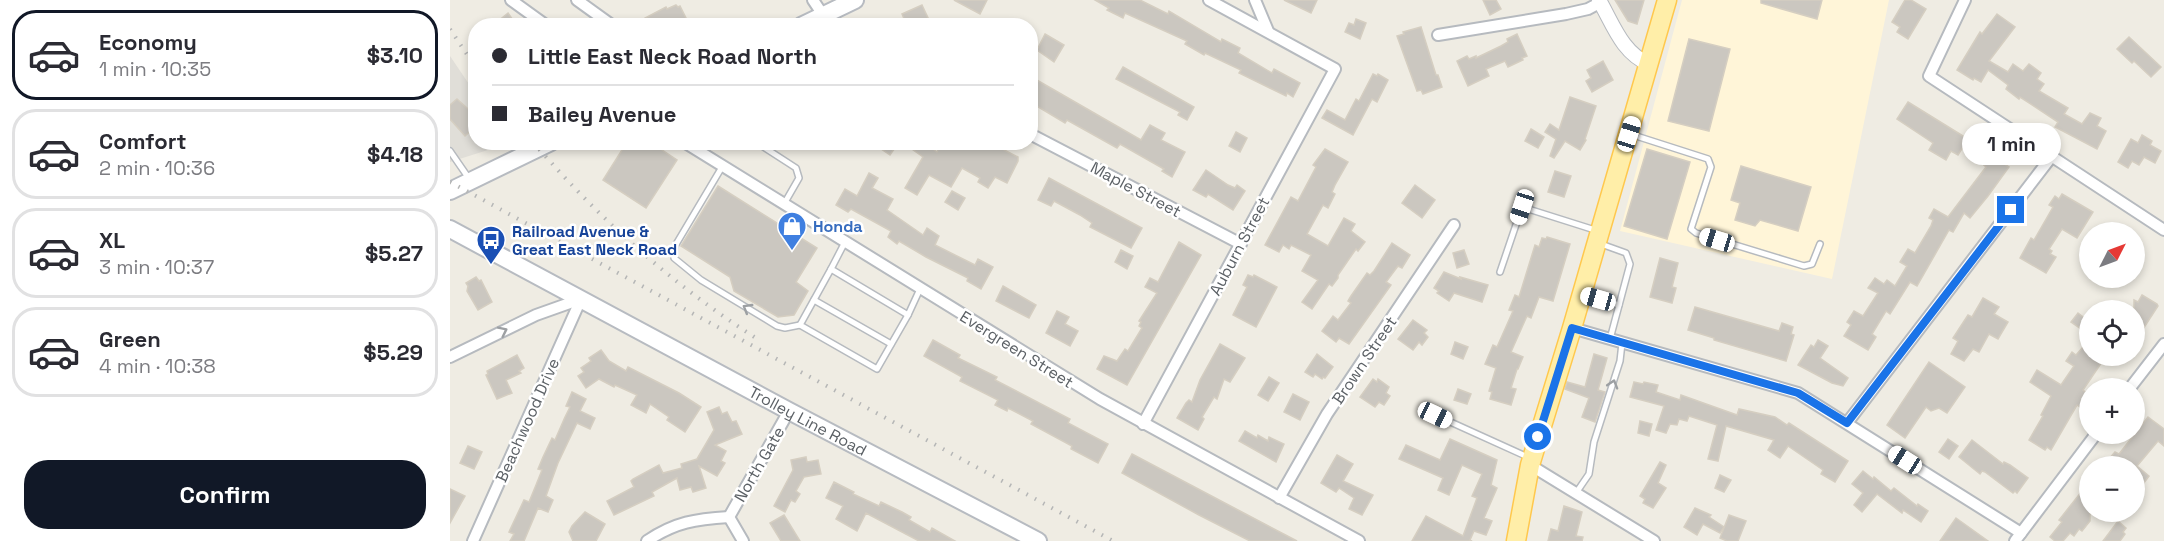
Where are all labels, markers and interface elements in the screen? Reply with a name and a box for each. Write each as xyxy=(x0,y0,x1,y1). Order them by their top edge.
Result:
icon: car xyxy=(27,28,81,82)
text: Economy xyxy=(99,28,197,56)
text: $3.10 xyxy=(367,41,423,69)
text: Little East Neck Road North xyxy=(528,42,817,70)
text: 1 min · 10:35 xyxy=(99,56,211,82)
text: Bailey Avenue xyxy=(528,100,676,128)
car xyxy=(1615,114,1643,154)
callout: 1 min xyxy=(1962,123,2060,165)
icon: car xyxy=(27,127,81,181)
text: Comfort xyxy=(99,127,187,155)
text: 1 min xyxy=(1987,131,2036,157)
text: $4.18 xyxy=(367,140,423,168)
text: 2 min · 10:36 xyxy=(99,155,215,181)
street label: Maple Street xyxy=(1087,157,1185,222)
car xyxy=(1508,187,1536,227)
street label: Auburn Street xyxy=(1205,193,1274,299)
route end xyxy=(1997,196,2024,223)
shop icon: Honda xyxy=(776,210,808,252)
place label: Honda xyxy=(813,216,863,237)
place label: Railroad Avenue & Great East Neck Road xyxy=(512,221,677,260)
north arrow xyxy=(2079,222,2145,288)
map controls xyxy=(2079,222,2145,522)
bus stop icon: Railroad Avenue & Great East Neck Road xyxy=(475,224,507,266)
icon: car xyxy=(27,226,81,280)
text: XL xyxy=(99,226,125,254)
car xyxy=(1697,226,1737,254)
text: $5.27 xyxy=(365,239,423,267)
text: 3 min · 10:37 xyxy=(99,254,214,280)
car xyxy=(1578,285,1618,313)
button: locate xyxy=(2079,300,2145,366)
one-way arrow xyxy=(743,304,753,315)
street label: Evergreen Street xyxy=(956,306,1078,393)
street label: Brown Street xyxy=(1327,312,1402,408)
icon: car xyxy=(27,325,81,379)
text: Green xyxy=(99,325,161,353)
one-way arrow xyxy=(496,327,507,339)
text: $5.29 xyxy=(363,338,423,366)
text: 4 min · 10:38 xyxy=(99,353,216,379)
street label: Beachwood Drive xyxy=(491,355,564,485)
button: + xyxy=(2079,378,2145,444)
one-way arrow xyxy=(1605,379,1618,390)
street label: Trolley Line Road xyxy=(745,381,870,461)
car xyxy=(1415,399,1455,431)
street label: North Gate xyxy=(729,423,789,506)
route start xyxy=(1524,423,1551,450)
car xyxy=(1885,443,1925,477)
button: − xyxy=(2079,456,2145,522)
button: Confirm xyxy=(24,460,426,529)

